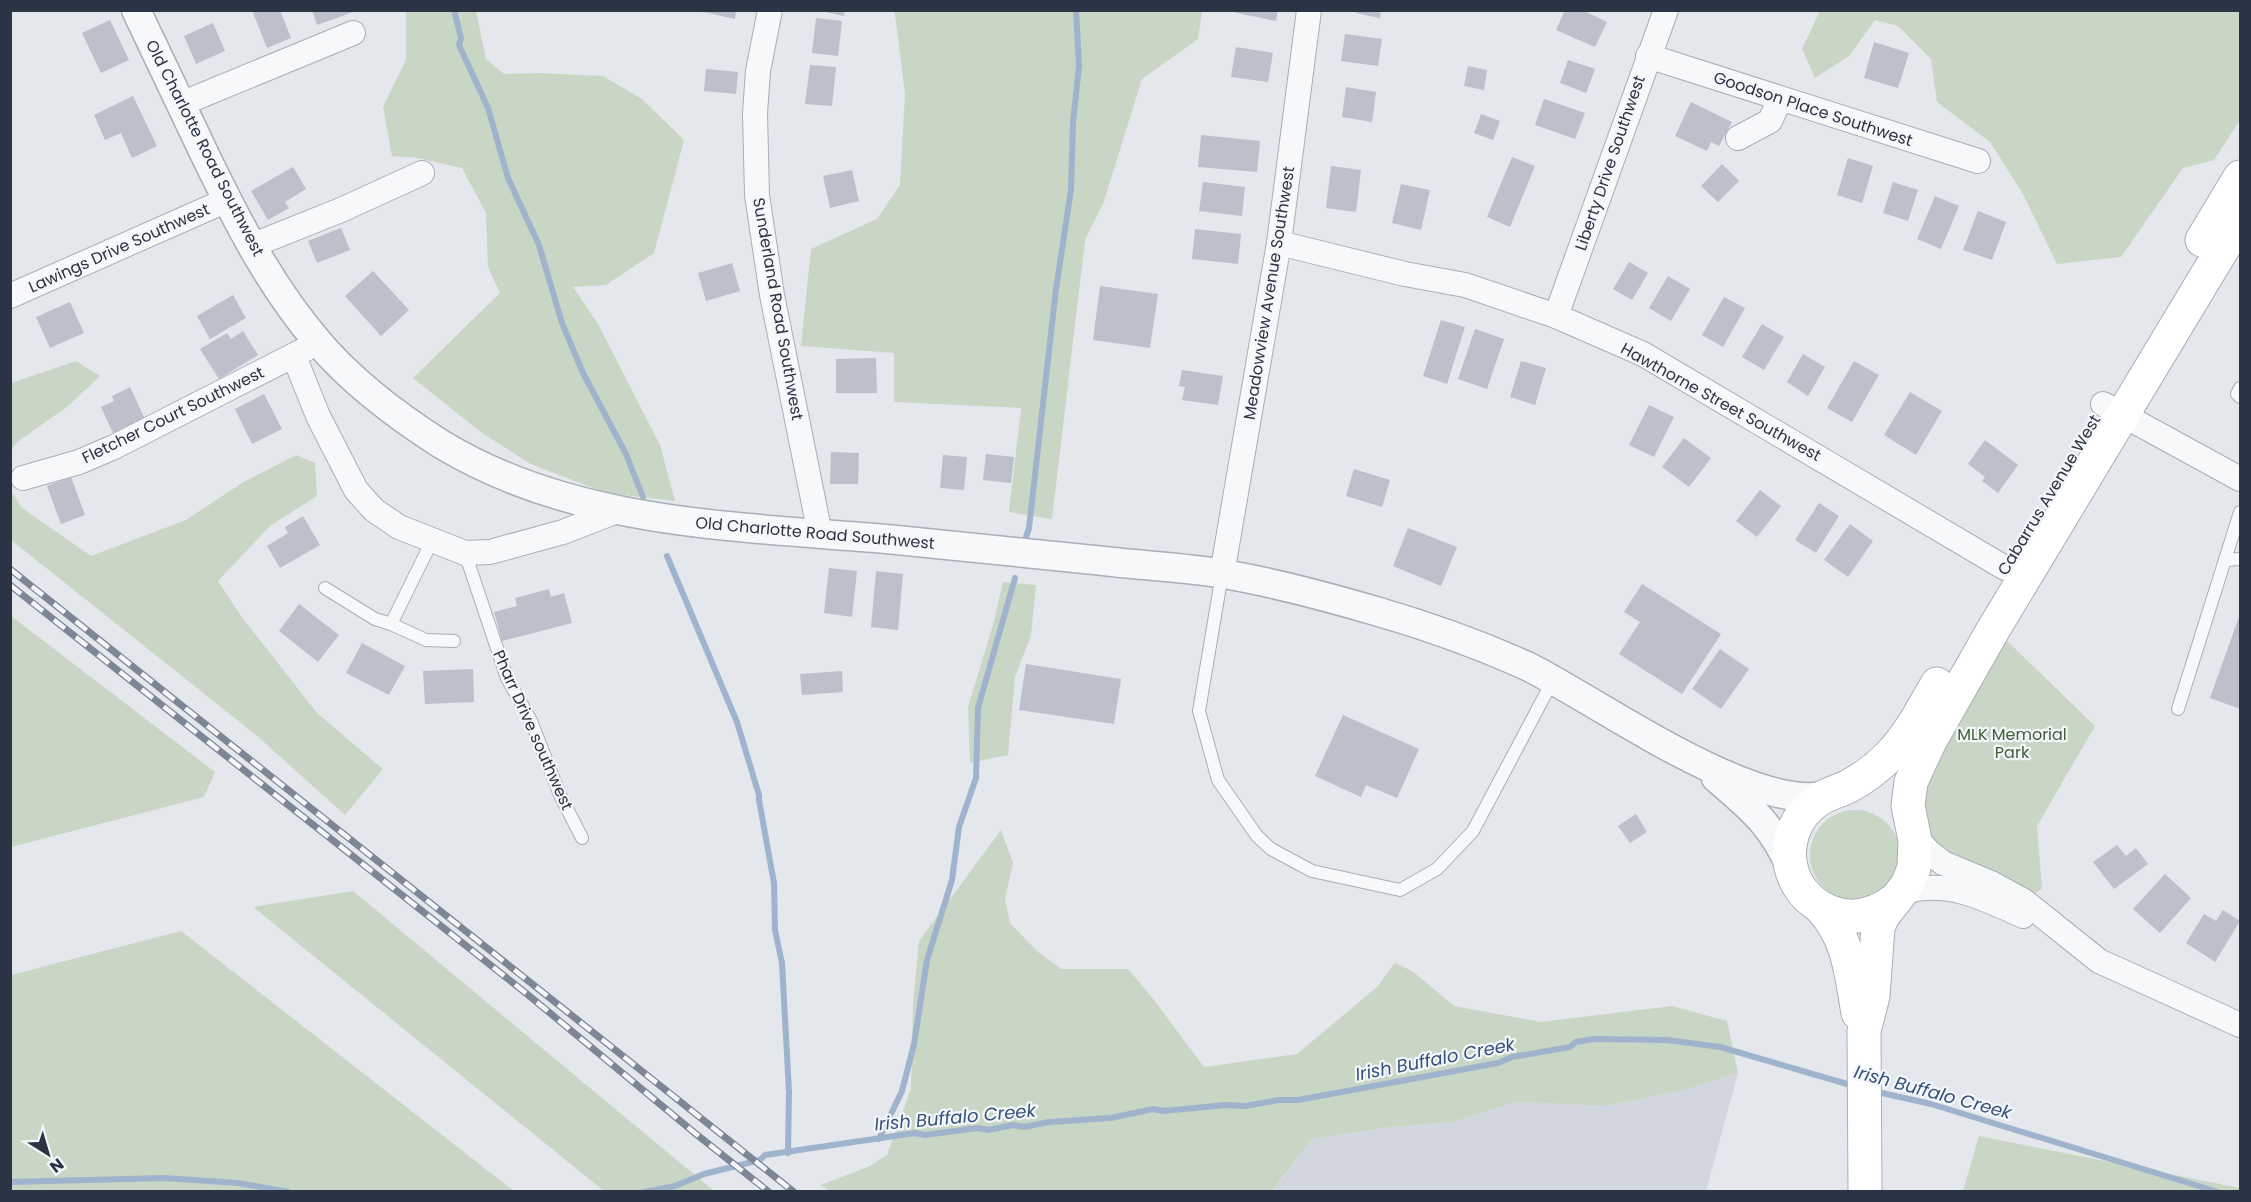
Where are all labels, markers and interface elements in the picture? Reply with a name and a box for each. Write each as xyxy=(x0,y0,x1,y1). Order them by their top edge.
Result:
street label: Old Charlotte Road Southwest xyxy=(140,36,270,260)
street label: Goodson Place Southwest xyxy=(1711,66,1916,152)
street label: Liberty Drive Southwest xyxy=(1569,72,1651,254)
street label: Meadowview Avenue Southwest xyxy=(1238,164,1300,421)
street label: Sunderland Road Southwest xyxy=(747,196,809,422)
street label: Lawings Drive Southwest xyxy=(25,198,213,298)
street label: Hawthorne Street Southwest xyxy=(1617,337,1826,467)
street label: Fletcher Court Southwest xyxy=(78,361,268,469)
street label: Cabarrus Avenue West xyxy=(1992,410,2106,580)
street label: Old Charlotte Road Southwest xyxy=(694,511,936,555)
street label: Pharr Drive southwest xyxy=(487,646,579,814)
park label: MLK Memorial Park xyxy=(1957,723,2067,764)
water label: Irish Buffalo Creek xyxy=(1353,1031,1518,1087)
water label: Irish Buffalo Creek xyxy=(1852,1059,2015,1125)
water label: Irish Buffalo Creek xyxy=(873,1097,1037,1137)
north arrow xyxy=(18,1124,78,1184)
text: N xyxy=(45,1153,68,1178)

